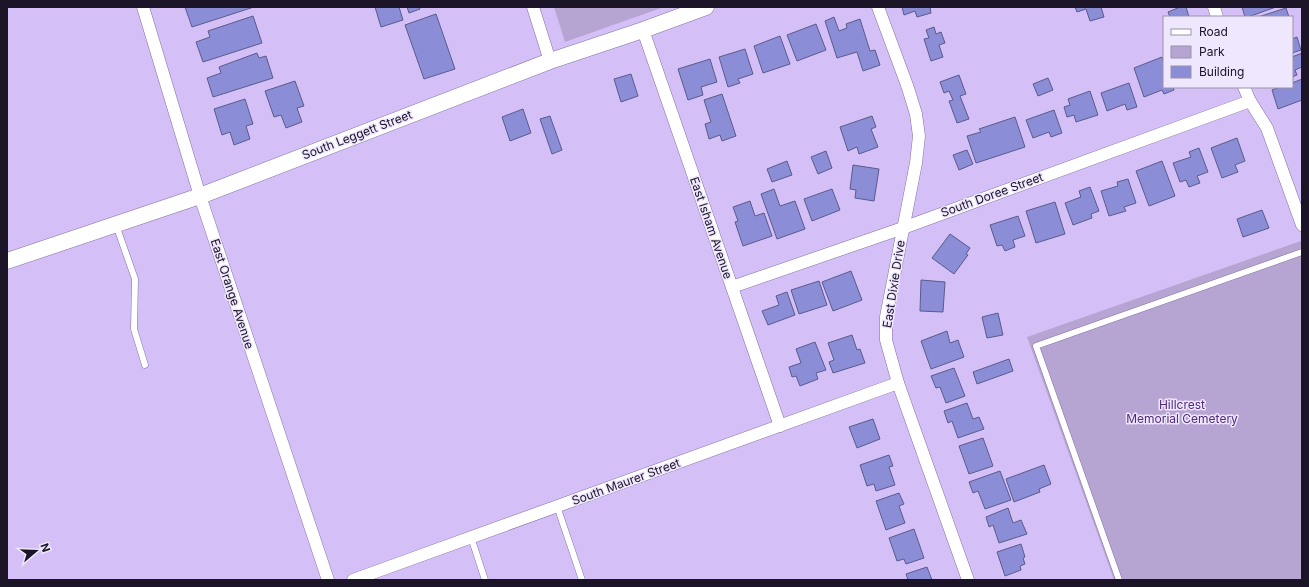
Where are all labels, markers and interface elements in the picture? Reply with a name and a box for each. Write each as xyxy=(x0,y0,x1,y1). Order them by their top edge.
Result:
legend xyxy=(1163,16,1293,88)
text: Road xyxy=(1199,24,1228,39)
text: Park xyxy=(1199,44,1225,59)
text: Building xyxy=(1199,64,1244,79)
street label: South Leggett Street xyxy=(300,107,414,162)
street label: South Doree Street xyxy=(939,169,1045,220)
street label: East Isham Avenue xyxy=(687,175,736,281)
street label: East Orange Avenue xyxy=(208,237,257,351)
street label: East Dixie Drive xyxy=(879,239,908,329)
park label: Hillcrest Memorial Cemetery xyxy=(1126,397,1238,426)
street label: South Maurer Street xyxy=(570,455,682,508)
north arrow xyxy=(16,531,56,571)
text: N xyxy=(37,541,53,554)

